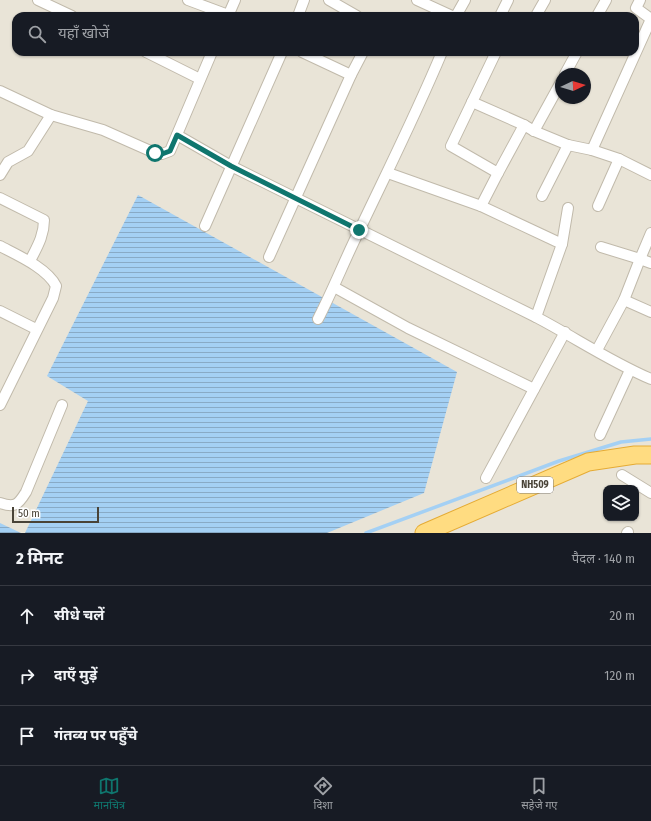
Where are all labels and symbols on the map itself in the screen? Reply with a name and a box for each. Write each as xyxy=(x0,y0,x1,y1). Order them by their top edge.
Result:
north arrow xyxy=(555,68,591,104)
route start xyxy=(146,144,164,162)
route end xyxy=(350,221,368,239)
road number: NH509 xyxy=(517,477,553,493)
scale bar xyxy=(12,505,99,524)

